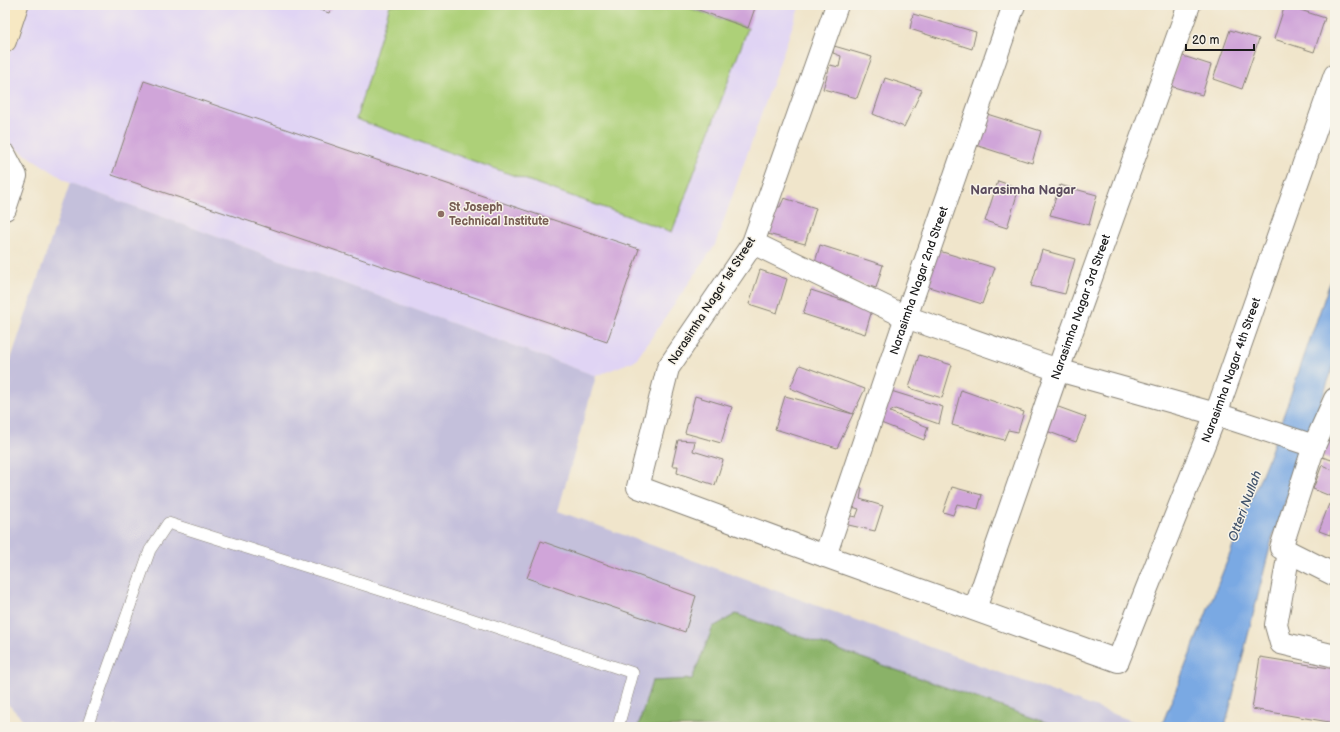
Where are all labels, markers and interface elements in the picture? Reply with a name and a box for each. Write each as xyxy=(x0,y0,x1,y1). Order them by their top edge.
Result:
scale bar xyxy=(1186,26,1254,52)
text: 20 m xyxy=(1192,33,1219,48)
district label: Narasimha Nagar xyxy=(970,182,1077,198)
place label: St Joseph Technical Institute xyxy=(449,200,549,229)
street label: Narasimha Nagar 2nd Street xyxy=(886,204,951,357)
marker: St Joseph Technical Institute xyxy=(436,209,446,219)
street label: Narasimha Nagar 3rd Street xyxy=(1048,232,1114,382)
street label: Narasimha Nagar 1st Street xyxy=(665,234,759,368)
street label: Narasimha Nagar 4th Street xyxy=(1198,295,1264,445)
water label: Otteri Nullah xyxy=(1225,468,1265,544)

